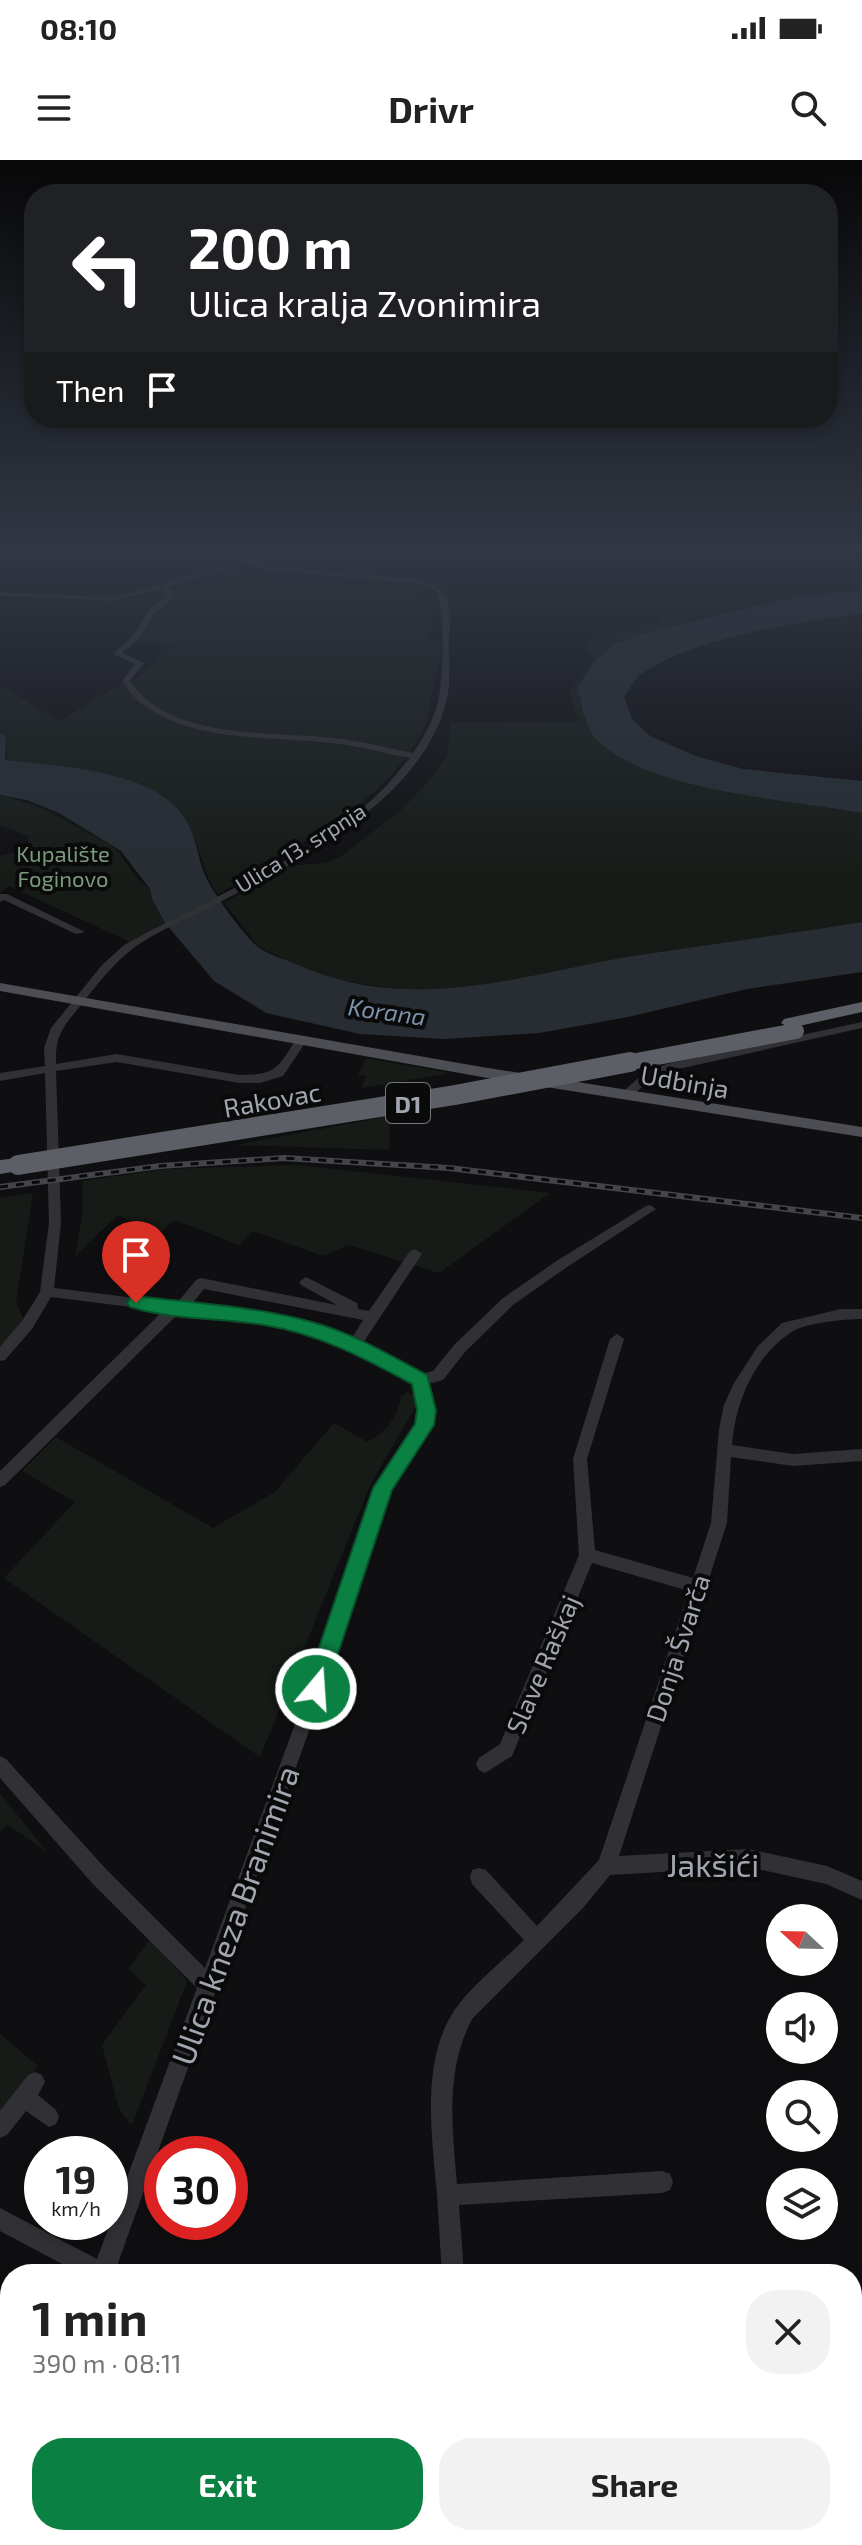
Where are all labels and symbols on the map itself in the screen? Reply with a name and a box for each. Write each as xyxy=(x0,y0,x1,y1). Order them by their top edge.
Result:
street label: Ulica 13. srpnja xyxy=(230,797,370,898)
park label: Kupalište Foginovo xyxy=(16,840,110,891)
water label: Korana xyxy=(346,991,428,1031)
street label: Udbinja xyxy=(638,1058,732,1104)
street label: Rakovac xyxy=(221,1075,323,1123)
road number: D1 xyxy=(386,1083,430,1123)
pin xyxy=(102,1221,170,1303)
street label: Donja Švarča xyxy=(639,1570,715,1726)
street label: Slave Raškaj xyxy=(499,1590,585,1738)
position arrow xyxy=(274,1647,358,1731)
street label: Ulica kneza Branimira xyxy=(162,1760,306,2070)
street label: Jakšići xyxy=(667,1845,759,1883)
north arrow xyxy=(766,1904,838,1976)
speed limit sign: 30 xyxy=(144,2136,248,2240)

